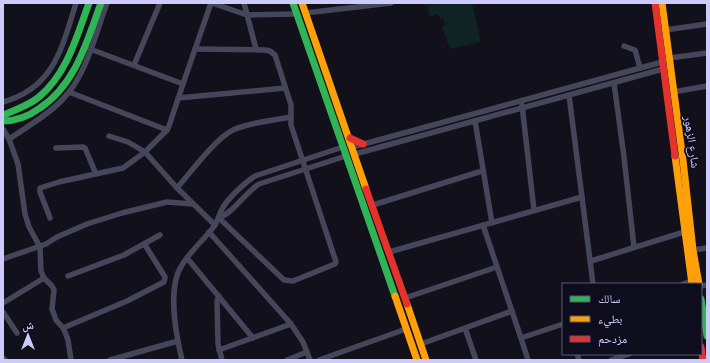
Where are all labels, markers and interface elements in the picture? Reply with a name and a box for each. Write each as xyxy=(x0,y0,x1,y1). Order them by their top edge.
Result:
street label: شارع الزهور xyxy=(680,114,703,169)
legend xyxy=(562,283,702,355)
text: سالك xyxy=(598,292,620,306)
text: بطيء xyxy=(598,312,622,329)
north arrow xyxy=(8,315,48,355)
text: ش xyxy=(22,319,34,333)
text: مزدحم xyxy=(598,332,627,347)

